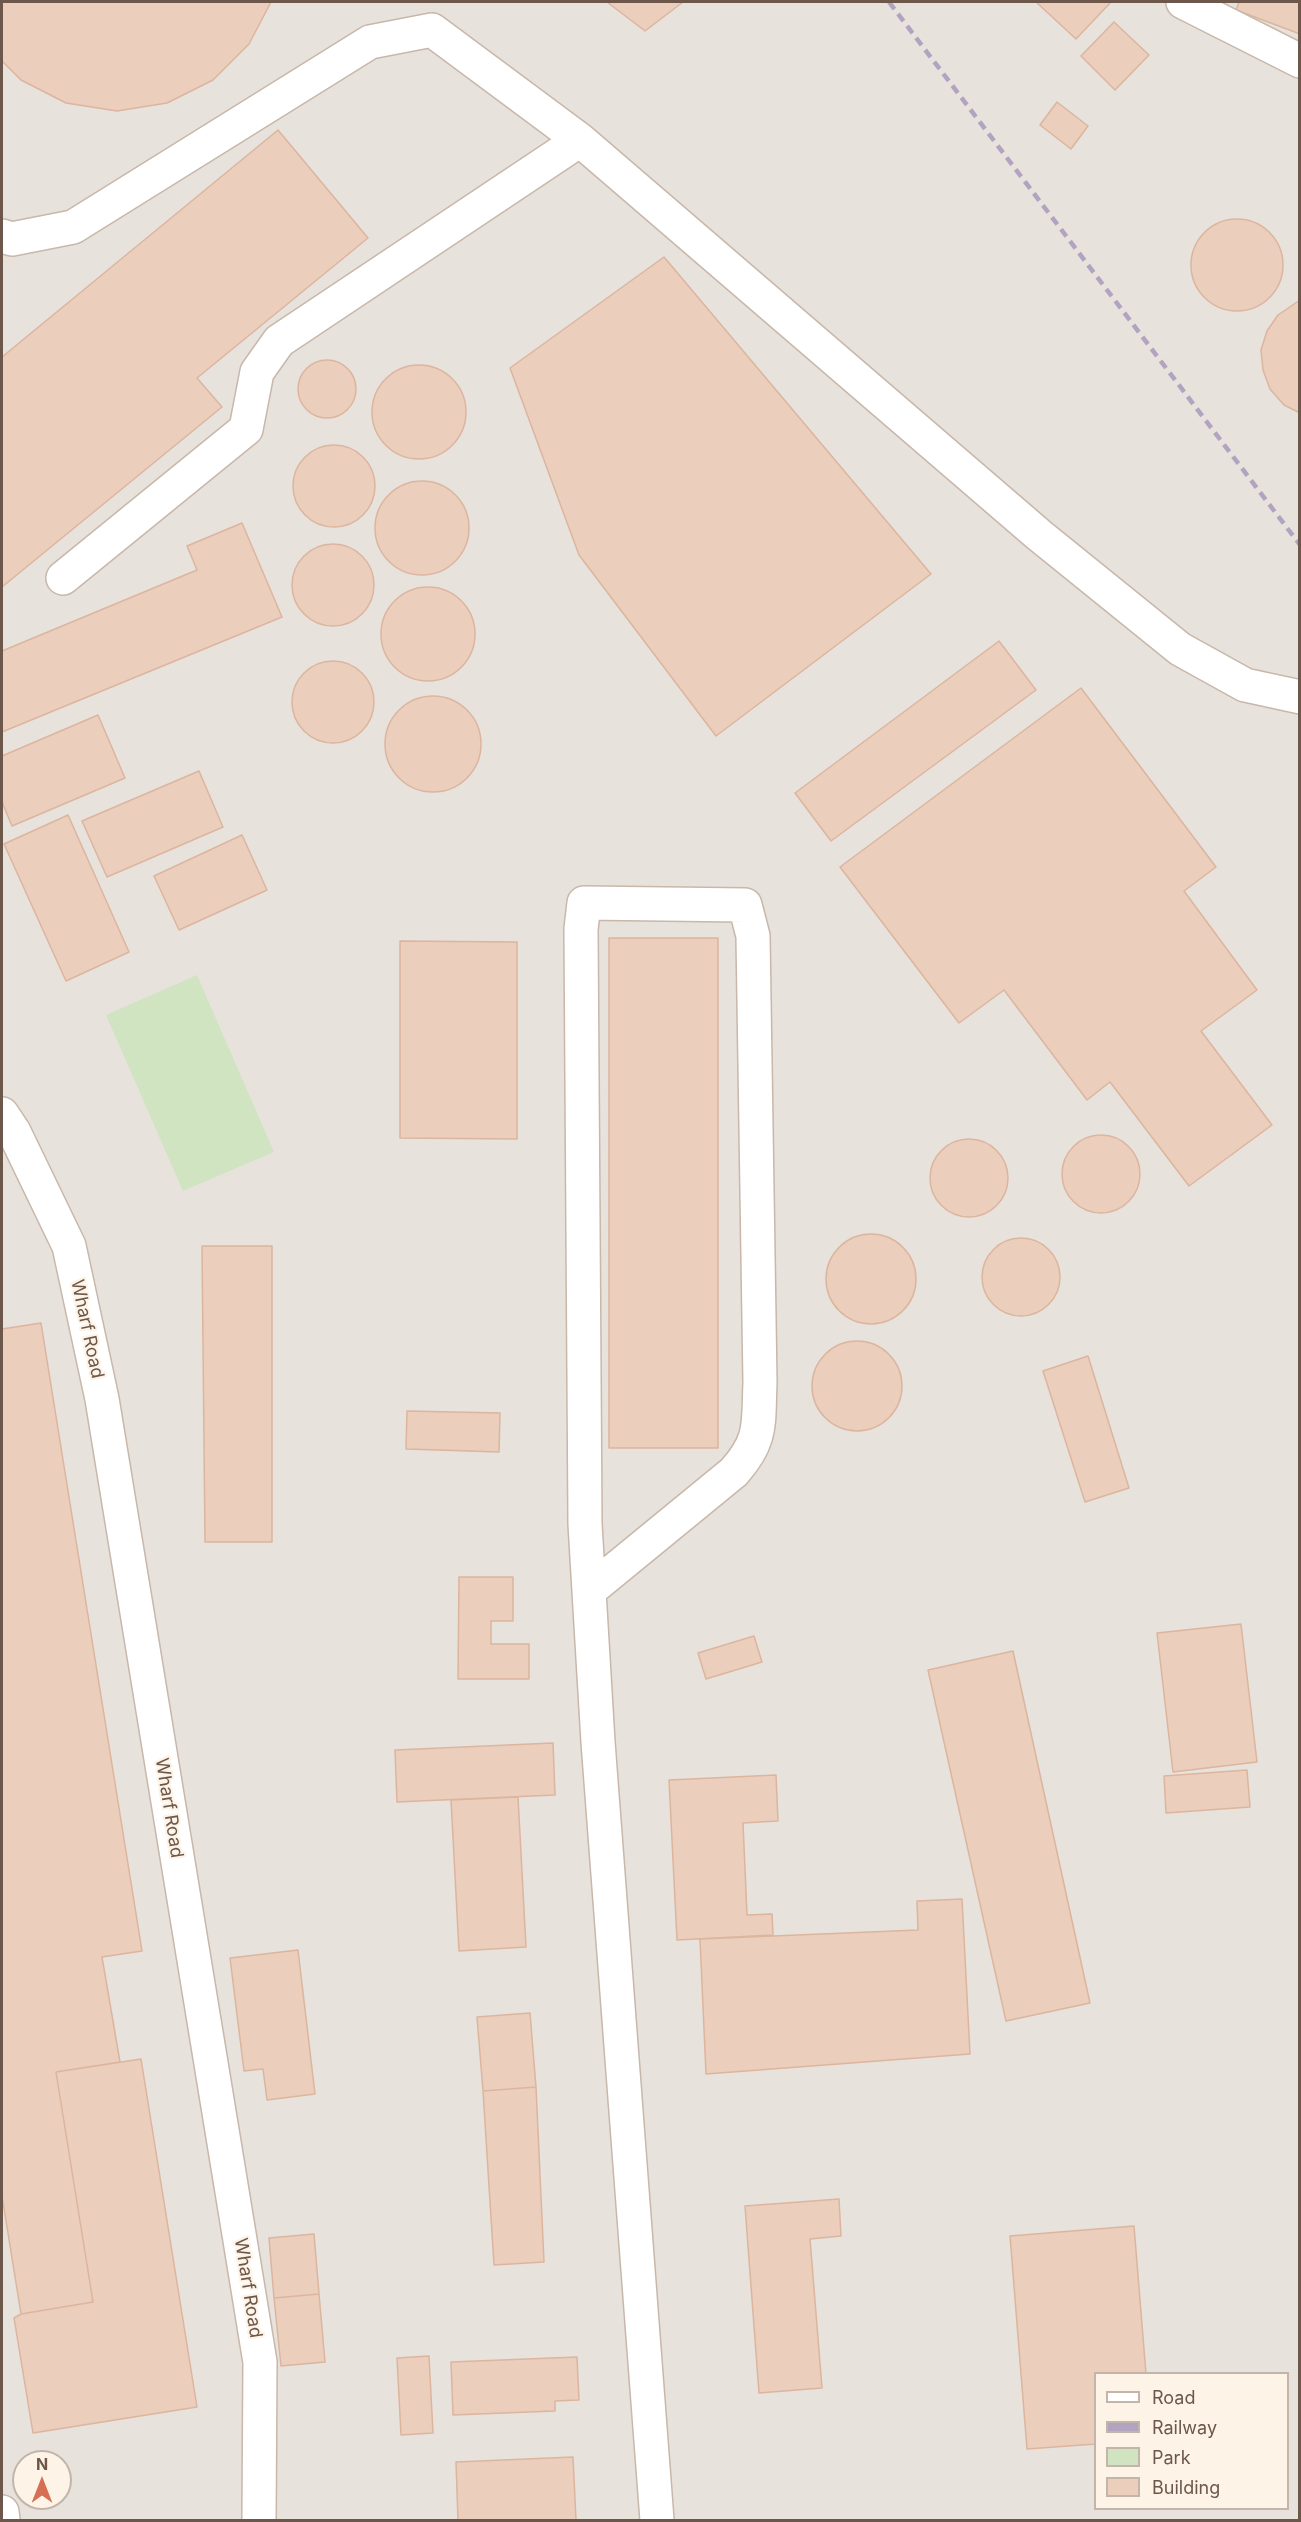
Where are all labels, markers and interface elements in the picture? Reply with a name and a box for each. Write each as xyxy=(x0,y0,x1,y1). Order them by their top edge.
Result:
street label: Wharf Road xyxy=(66,1278,108,1380)
street label: Wharf Road xyxy=(150,1757,188,1859)
street label: Wharf Road xyxy=(229,2237,267,2339)
legend xyxy=(1094,2372,1289,2510)
text: Road xyxy=(1152,2387,1195,2408)
text: Railway xyxy=(1152,2417,1217,2438)
text: Park xyxy=(1152,2447,1191,2468)
north arrow xyxy=(12,2450,72,2510)
text: N xyxy=(36,2454,48,2474)
text: Building xyxy=(1152,2477,1220,2498)

